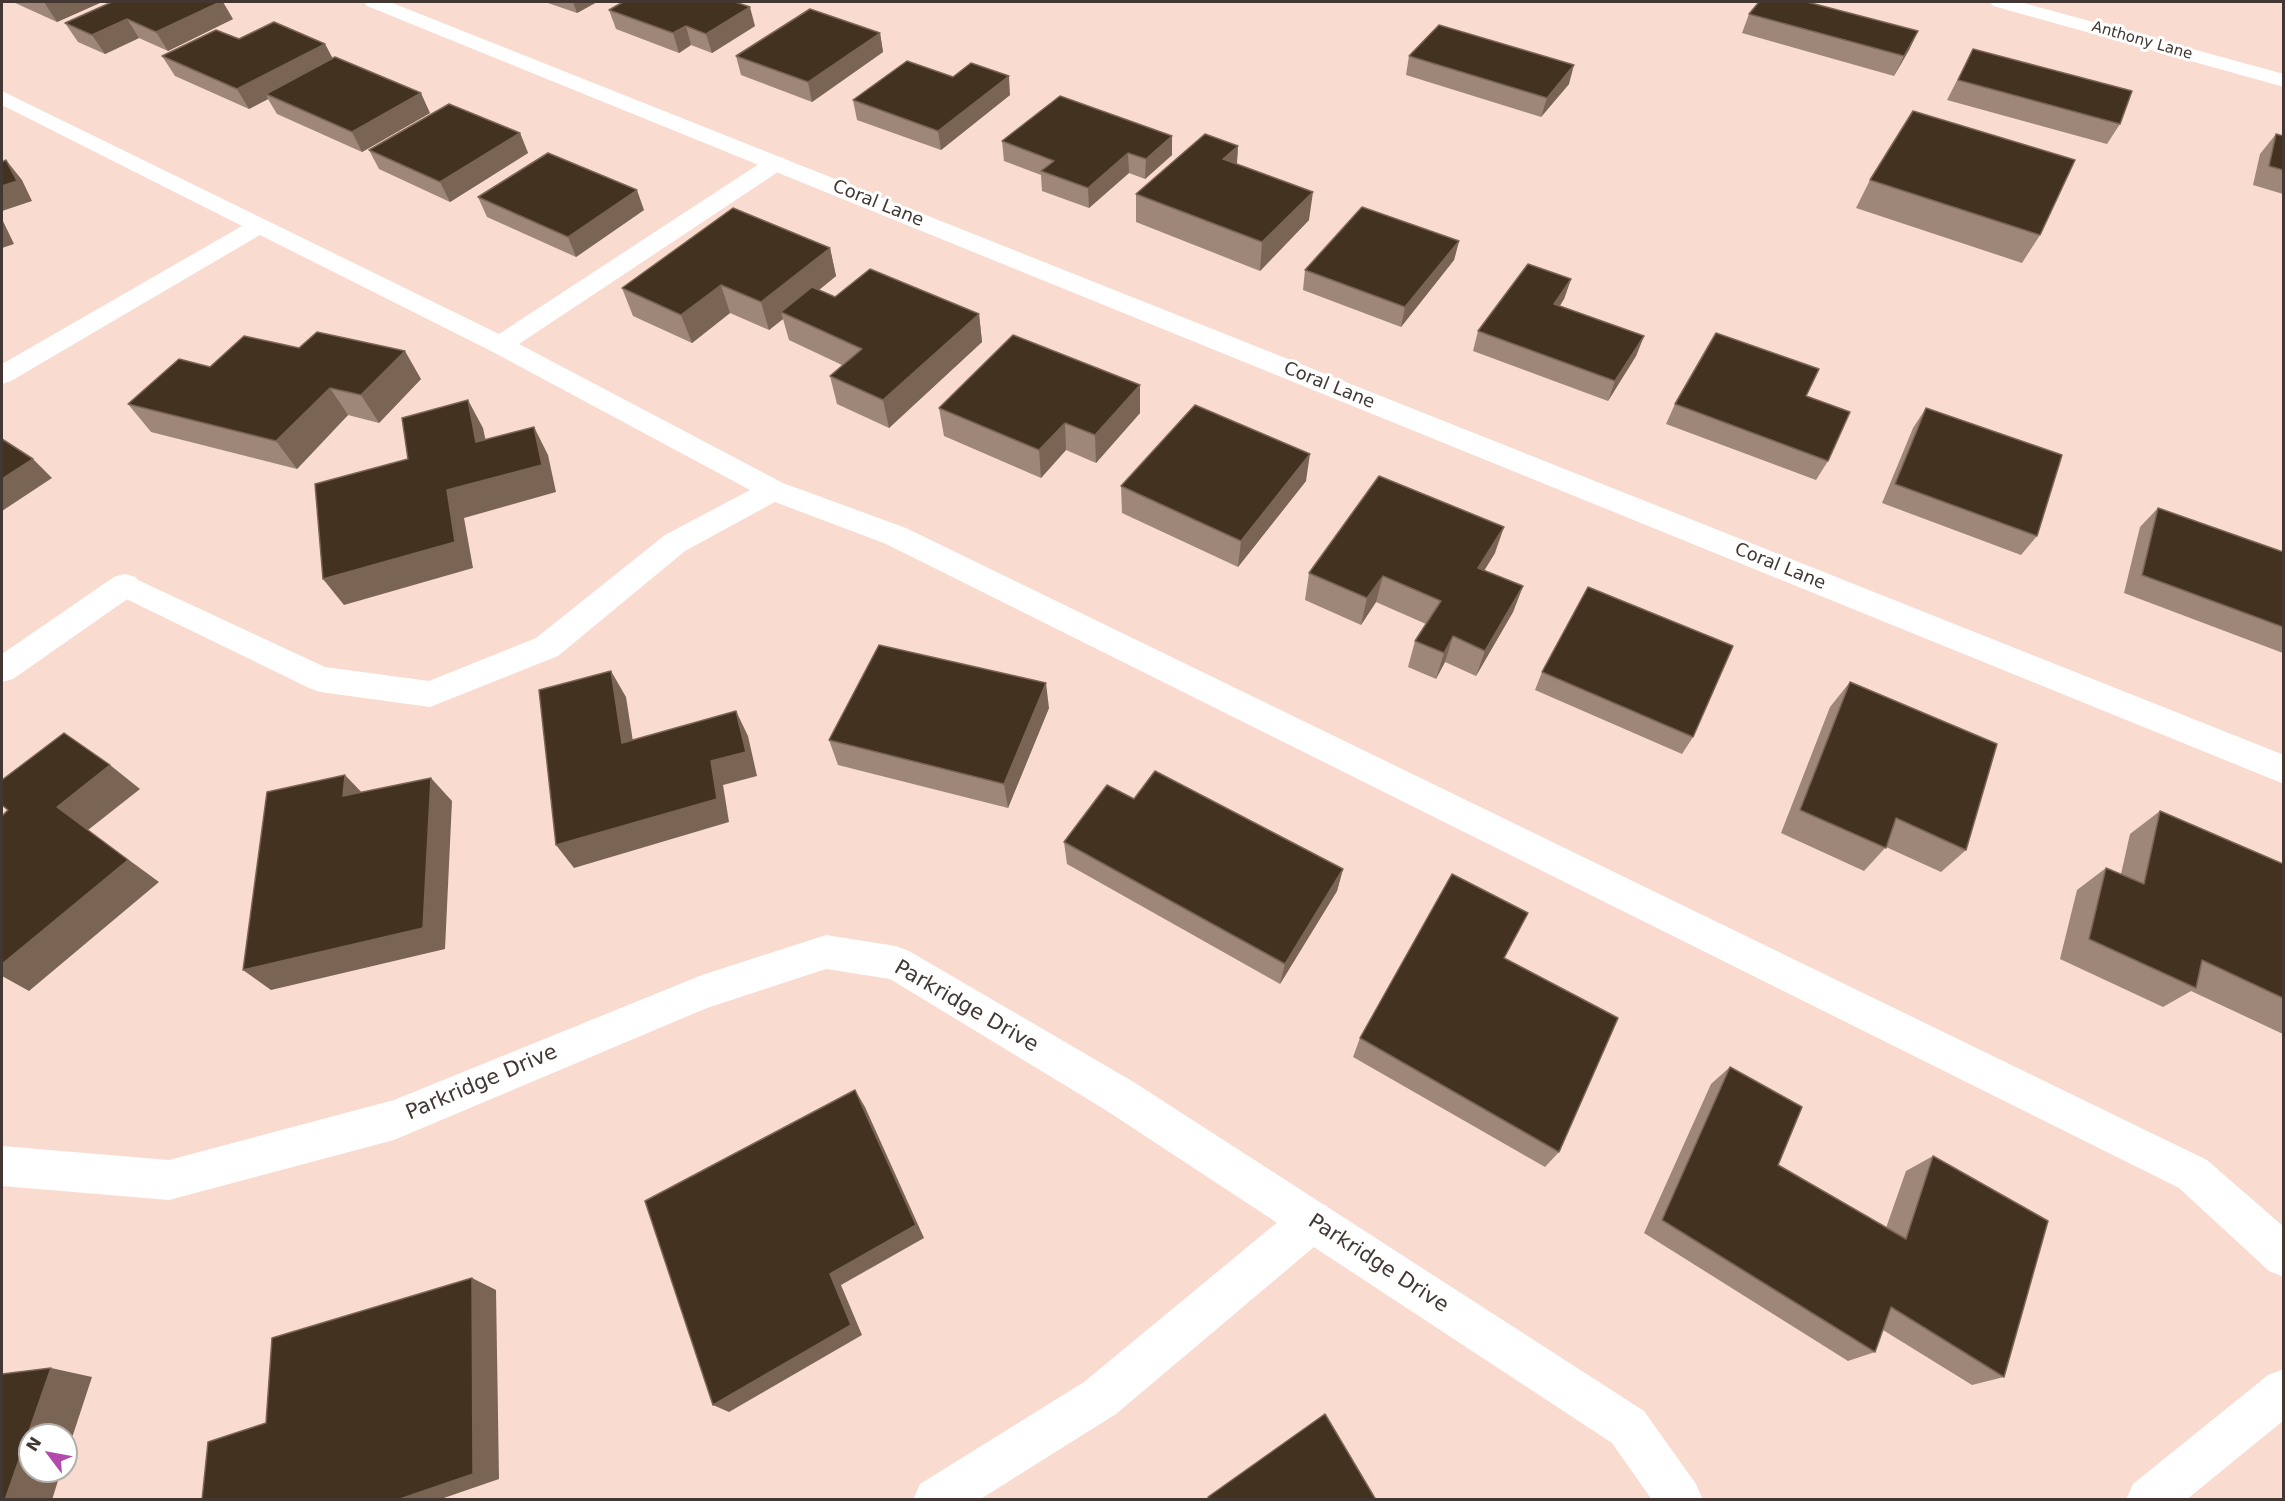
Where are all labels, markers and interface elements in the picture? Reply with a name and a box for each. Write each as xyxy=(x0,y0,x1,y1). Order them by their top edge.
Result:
street label: Anthony Lane xyxy=(2090,18,2194,64)
street label: Coral Lane xyxy=(829,176,927,232)
street label: Coral Lane xyxy=(1280,358,1378,414)
street label: Coral Lane xyxy=(1731,539,1829,595)
street label: Parkridge Drive xyxy=(890,956,1042,1058)
street label: Parkridge Drive xyxy=(402,1040,562,1126)
street label: Parkridge Drive xyxy=(1303,1209,1453,1319)
north arrow xyxy=(18,1423,78,1483)
text: N xyxy=(22,1434,46,1455)

